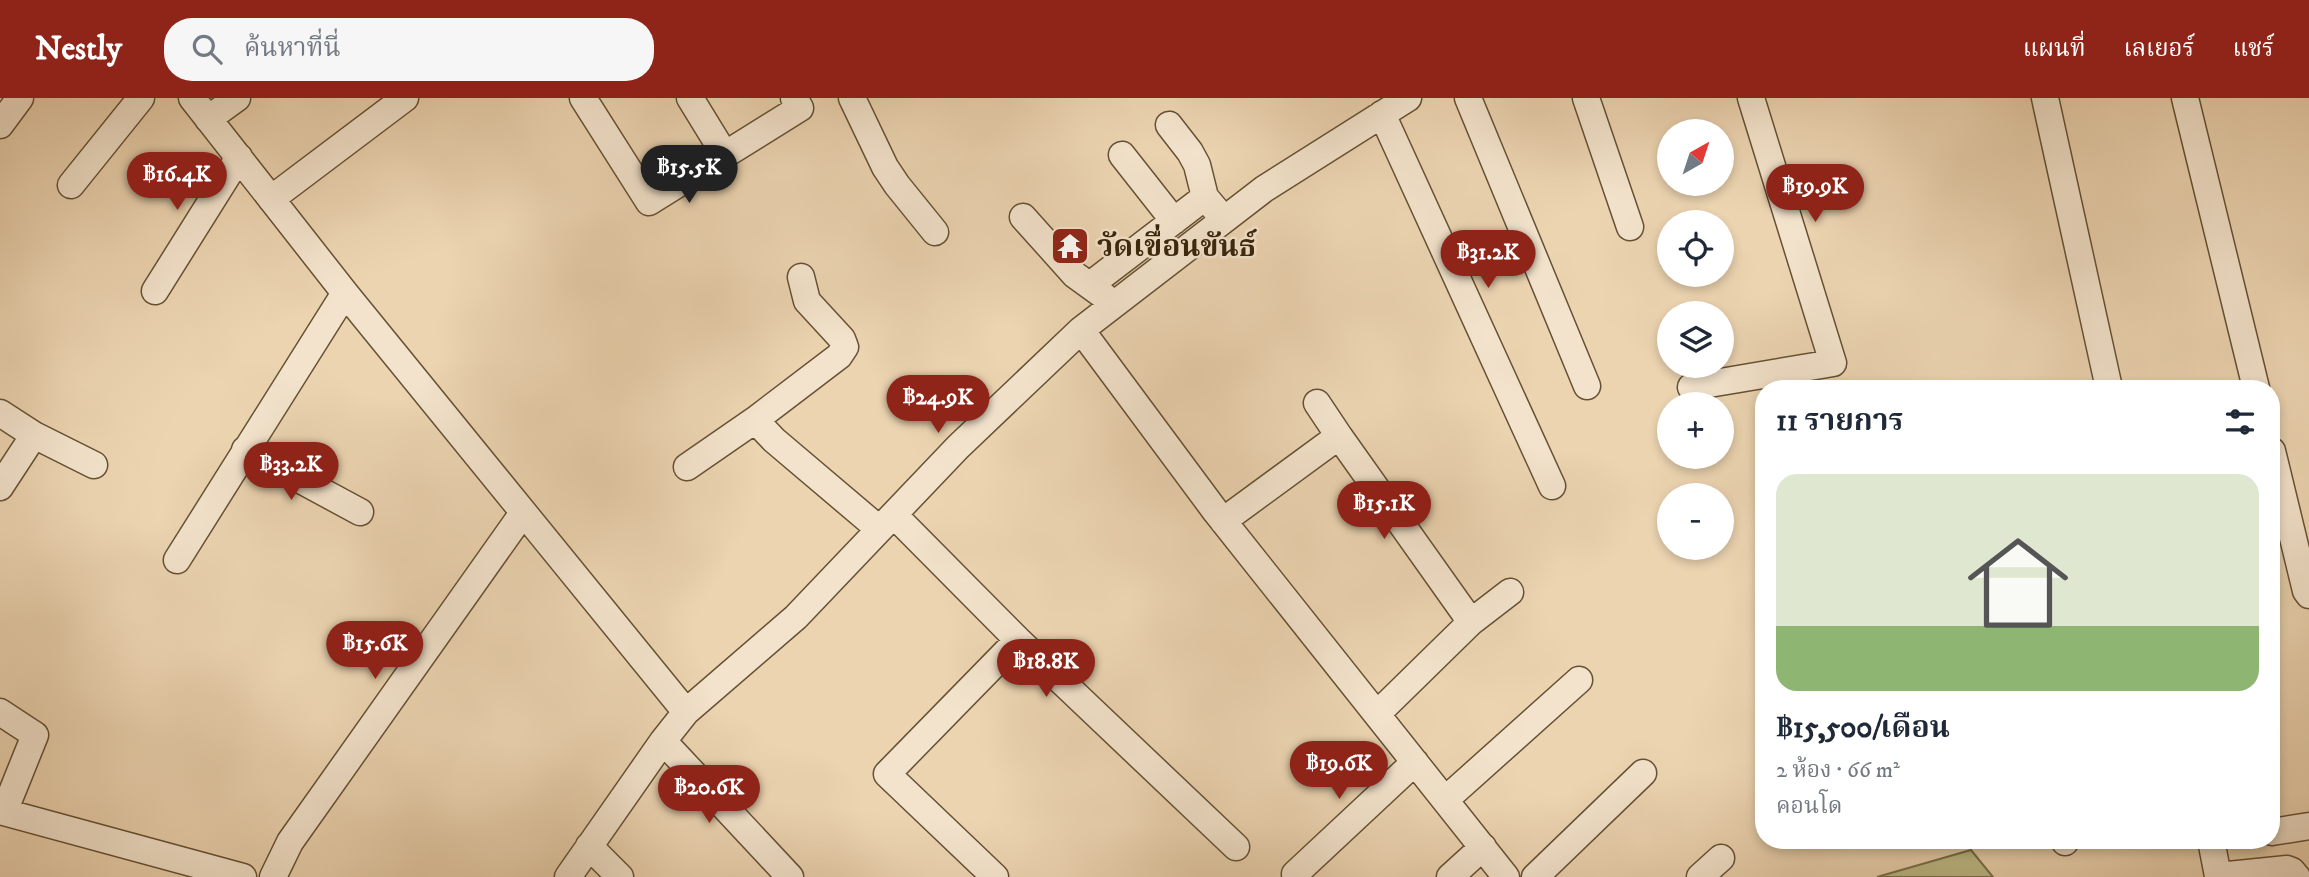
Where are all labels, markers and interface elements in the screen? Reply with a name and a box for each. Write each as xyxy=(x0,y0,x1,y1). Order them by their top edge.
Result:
search box xyxy=(164,18,654,81)
text: Nestly xyxy=(35,29,122,70)
icon: search xyxy=(188,30,226,68)
text: ค้นหาที่นี่ xyxy=(244,32,341,65)
text: แผนที่ xyxy=(2023,34,2086,64)
text: เลเยอร์ xyxy=(2124,34,2195,64)
text: แชร์ xyxy=(2233,34,2274,64)
north arrow xyxy=(1657,119,1734,196)
map controls xyxy=(1657,119,1734,560)
pin: ฿15.5K xyxy=(632,146,746,205)
pin: ฿16.4K xyxy=(120,152,234,212)
text: ฿15.5K xyxy=(657,153,721,182)
text: ฿16.4K xyxy=(143,160,211,189)
pin: ฿19.9K xyxy=(1758,164,1872,224)
text: ฿19.9K xyxy=(1782,172,1848,201)
button: locate xyxy=(1657,210,1734,287)
place label: วัดเขื่อนขันธ์ xyxy=(1097,224,1258,266)
temple icon: วัดเขื่อนขันธ์ xyxy=(1049,225,1091,267)
pin: ฿31.2K xyxy=(1431,230,1545,290)
text: ฿31.2K xyxy=(1457,238,1519,267)
button: layers xyxy=(1657,301,1734,378)
pin: ฿24.9K xyxy=(881,376,995,435)
text: ฿24.9K xyxy=(902,383,974,412)
button: + xyxy=(1657,392,1734,469)
text: 11 รายการ xyxy=(1776,403,1903,440)
icon: filters xyxy=(2221,403,2259,441)
pin: ฿33.2K xyxy=(234,442,348,502)
text: ฿33.2K xyxy=(260,450,322,479)
pin: ฿15.1K xyxy=(1327,482,1441,541)
button: − xyxy=(1657,483,1734,560)
text: ฿15.1K xyxy=(1353,489,1415,518)
icon: home xyxy=(1955,520,2081,646)
pin: ฿15.6K xyxy=(318,622,432,681)
text: ฿15.6K xyxy=(342,629,408,658)
pin: ฿18.8K xyxy=(989,640,1103,699)
text: ฿18.8K xyxy=(1013,647,1079,676)
text: ฿15,500/เดือน xyxy=(1776,710,1950,747)
pin: ฿19.6K xyxy=(1282,742,1396,801)
text: ฿19.6K xyxy=(1306,749,1372,778)
text: 2 ห้อง · 66 m² xyxy=(1776,756,1900,785)
pin: ฿20.6K xyxy=(652,766,766,825)
text: ฿20.6K xyxy=(674,773,744,802)
text: คอนโด xyxy=(1776,792,1843,821)

